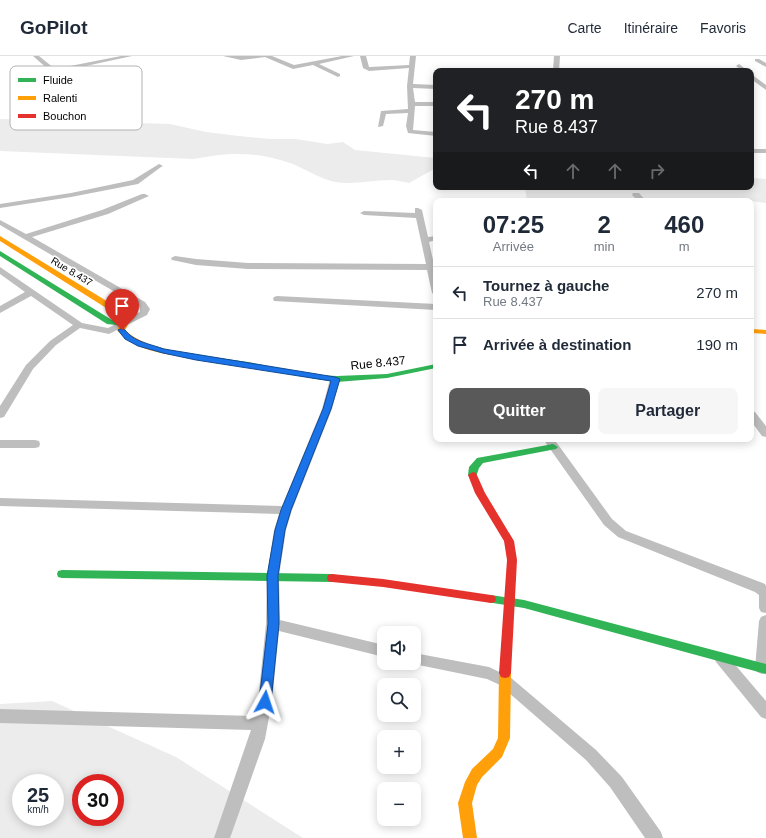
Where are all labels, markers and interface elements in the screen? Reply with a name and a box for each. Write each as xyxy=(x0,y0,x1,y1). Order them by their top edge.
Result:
text: GoPilot xyxy=(20,17,88,38)
text: Carte xyxy=(567,20,602,36)
text: Itinéraire xyxy=(624,20,678,36)
text: Favoris xyxy=(700,20,746,36)
legend xyxy=(10,66,142,130)
text: Fluide xyxy=(43,74,73,86)
icon: left xyxy=(449,84,501,136)
text: 270 m xyxy=(515,84,594,115)
text: Ralenti xyxy=(43,92,77,104)
text: Bouchon xyxy=(43,110,86,122)
text: Rue 8.437 xyxy=(515,117,598,137)
icon: left xyxy=(520,160,542,182)
icon: ahead xyxy=(562,160,584,182)
icon: ahead xyxy=(604,160,626,182)
icon: right xyxy=(646,160,668,182)
text: 07:25 xyxy=(483,211,544,238)
text: 2 xyxy=(597,211,611,238)
text: 460 xyxy=(664,211,704,238)
text: Arrivée xyxy=(493,239,534,254)
text: min xyxy=(594,239,615,254)
text: m xyxy=(679,239,690,254)
street label: Rue 8.437 xyxy=(49,255,95,288)
text: Tournez à gauche xyxy=(483,277,609,294)
icon: left xyxy=(449,282,471,304)
text: 270 m xyxy=(696,284,738,301)
pin xyxy=(105,289,139,330)
text: Rue 8.437 xyxy=(483,294,543,309)
icon: arrive xyxy=(111,295,133,317)
icon: arrive xyxy=(449,334,471,356)
text: Arrivée à destination xyxy=(483,336,631,353)
text: 190 m xyxy=(696,336,738,353)
street label: Rue 8.437 xyxy=(350,353,407,373)
button: Quitter xyxy=(449,388,590,434)
button: Partager xyxy=(598,388,738,434)
map controls xyxy=(377,626,421,826)
button: sound xyxy=(377,626,421,670)
button: search xyxy=(377,678,421,722)
position arrow xyxy=(244,681,286,723)
button: + xyxy=(377,730,421,774)
speed limit sign: 30 xyxy=(72,774,124,826)
button: − xyxy=(377,782,421,826)
text: 25 xyxy=(27,784,49,806)
text: km/h xyxy=(27,804,49,815)

